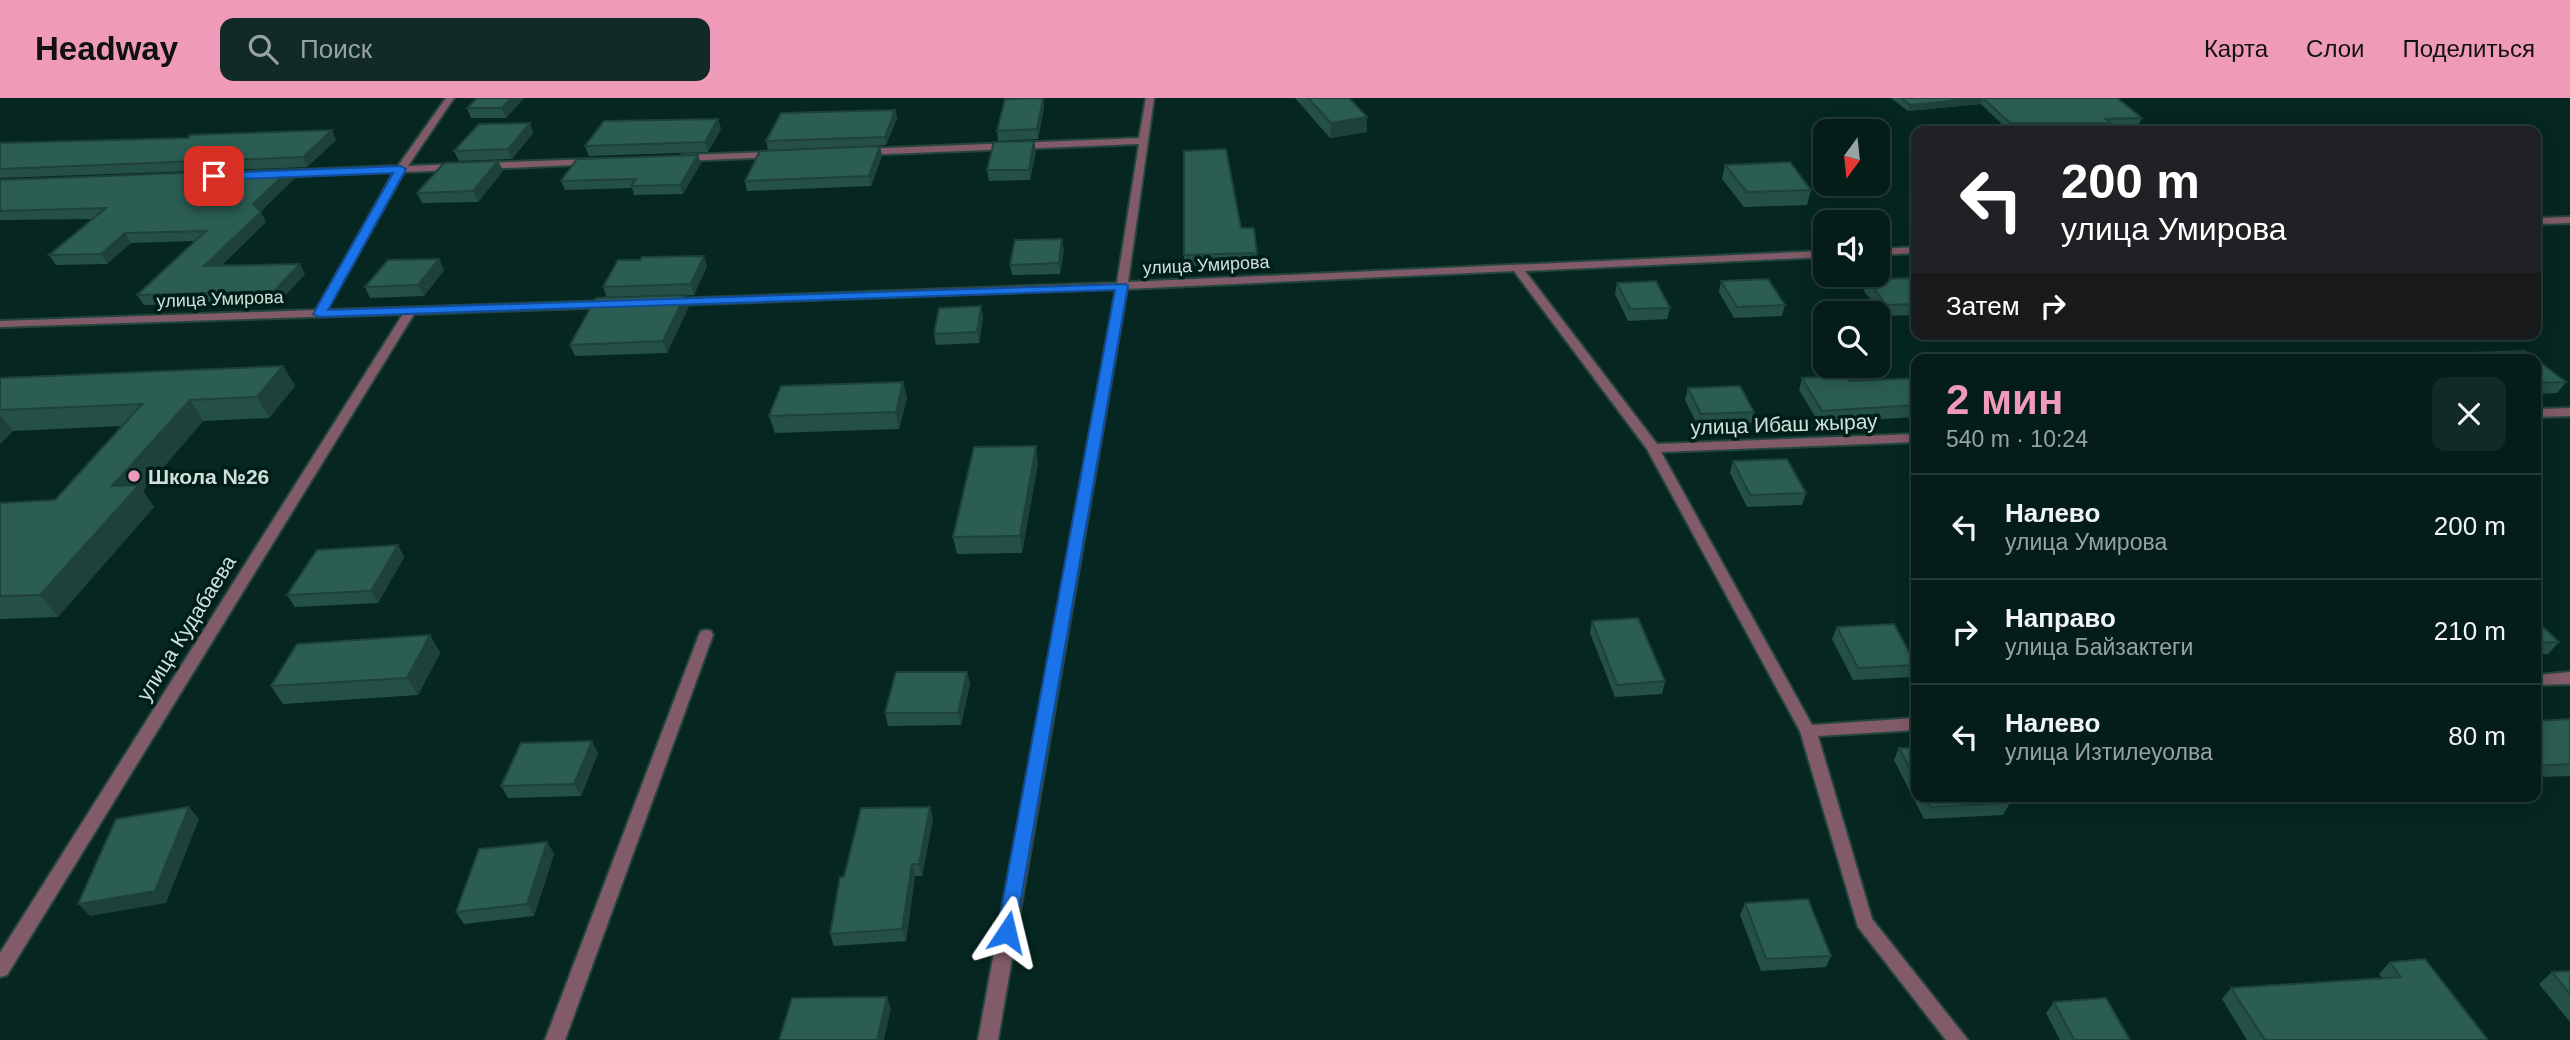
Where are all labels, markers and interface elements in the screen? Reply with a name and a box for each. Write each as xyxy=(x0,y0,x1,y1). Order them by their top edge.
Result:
search box xyxy=(220,18,710,81)
text: Headway xyxy=(35,30,178,67)
icon: search xyxy=(244,30,282,68)
text: Поиск xyxy=(300,34,372,64)
text: Карта xyxy=(2204,35,2268,62)
text: Слои xyxy=(2306,35,2364,62)
text: Поделиться xyxy=(2402,35,2535,62)
north arrow xyxy=(1813,119,1890,196)
map controls xyxy=(1813,119,1890,378)
pin xyxy=(184,146,244,206)
icon: left xyxy=(1946,154,2037,245)
text: 200 m xyxy=(2061,154,2200,208)
icon: arrive xyxy=(195,157,233,195)
button: sound xyxy=(1813,210,1890,287)
text: улица Умирова xyxy=(2061,211,2287,247)
street label: улица Умирова xyxy=(1142,252,1271,278)
street label: улица Умирова xyxy=(156,287,285,311)
icon: right xyxy=(2034,287,2072,325)
text: Затем xyxy=(1946,291,2020,321)
button: search xyxy=(1813,301,1890,378)
text: 2 мин xyxy=(1946,376,2063,423)
button: close xyxy=(2432,377,2506,451)
street label: улица Ибаш жырау xyxy=(1690,409,1879,439)
text: 540 m · 10:24 xyxy=(1946,426,2088,452)
place label: Школа №26 xyxy=(148,465,269,488)
marker: Школа №26 xyxy=(126,468,142,484)
text: Налево xyxy=(2005,498,2100,528)
icon: left xyxy=(1946,508,1984,546)
text: 200 m xyxy=(2434,511,2506,541)
text: улица Умирова xyxy=(2005,529,2167,555)
street label: улица Кудабаева xyxy=(132,551,240,705)
text: Направо xyxy=(2005,603,2116,633)
icon: right xyxy=(1946,613,1984,651)
text: 210 m xyxy=(2434,616,2506,646)
text: улица Байзактеги xyxy=(2005,634,2193,660)
text: Налево xyxy=(2005,708,2100,738)
icon: left xyxy=(1946,718,1984,756)
text: 80 m xyxy=(2448,721,2506,751)
text: улица Изтилеуолва xyxy=(2005,739,2213,765)
position arrow xyxy=(970,895,1044,969)

